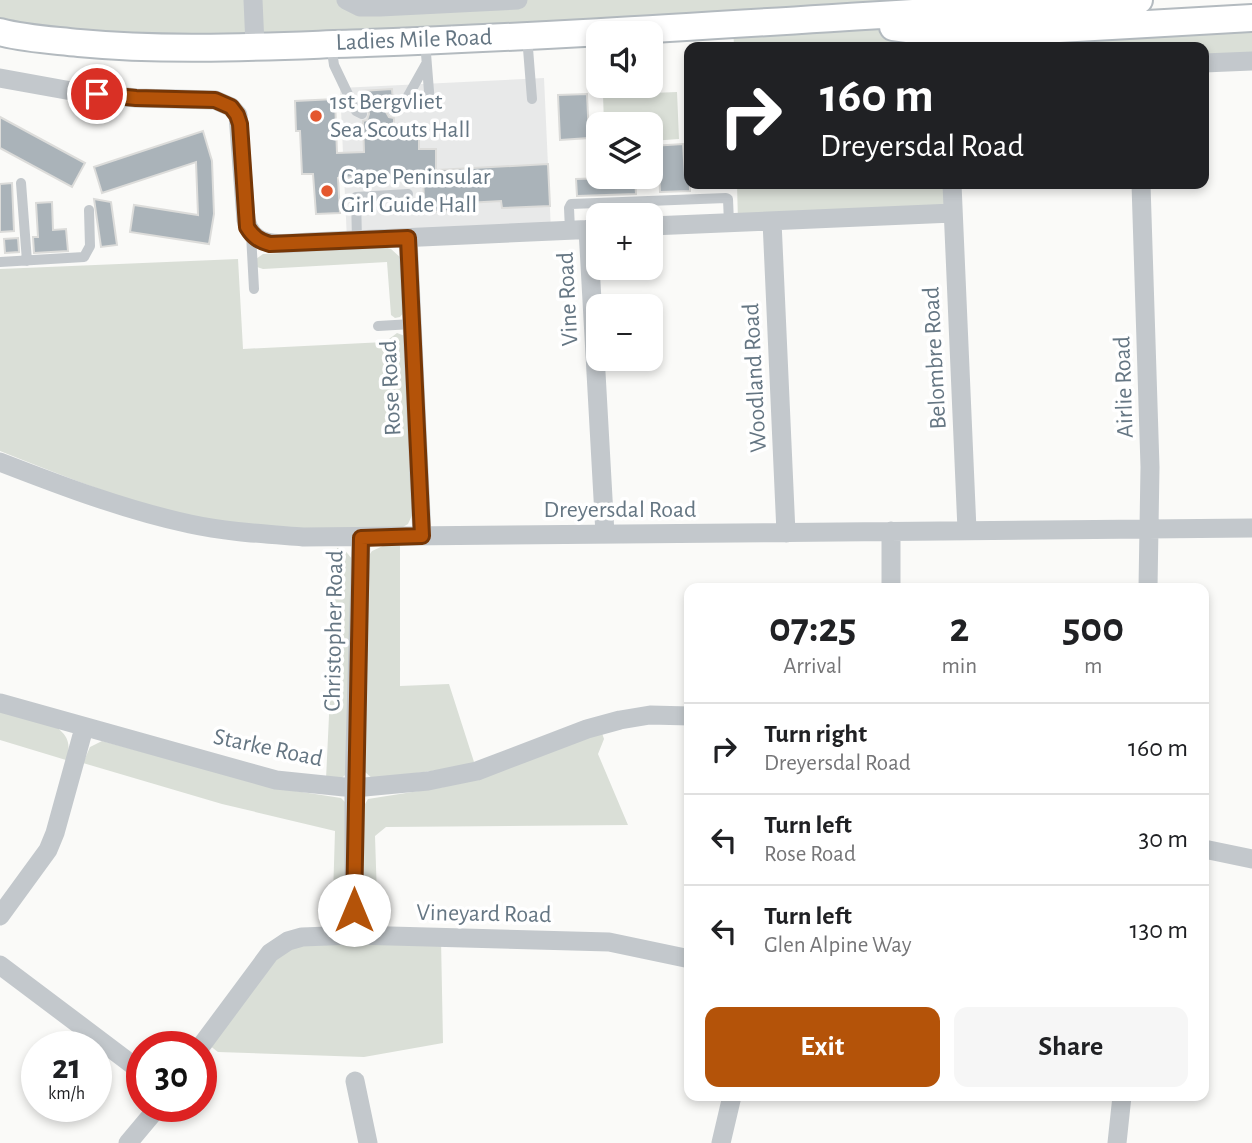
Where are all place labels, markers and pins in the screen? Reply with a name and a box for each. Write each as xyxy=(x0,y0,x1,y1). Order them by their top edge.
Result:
pin xyxy=(67,64,127,124)
place label: 1st Bergvliet Sea Scouts Hall xyxy=(330,90,470,142)
marker: 1st Bergvliet Sea Scouts Hall xyxy=(308,108,324,124)
place label: Cape Peninsular Girl Guide Hall xyxy=(341,165,491,217)
marker: Cape Peninsular Girl Guide Hall xyxy=(319,183,335,199)

